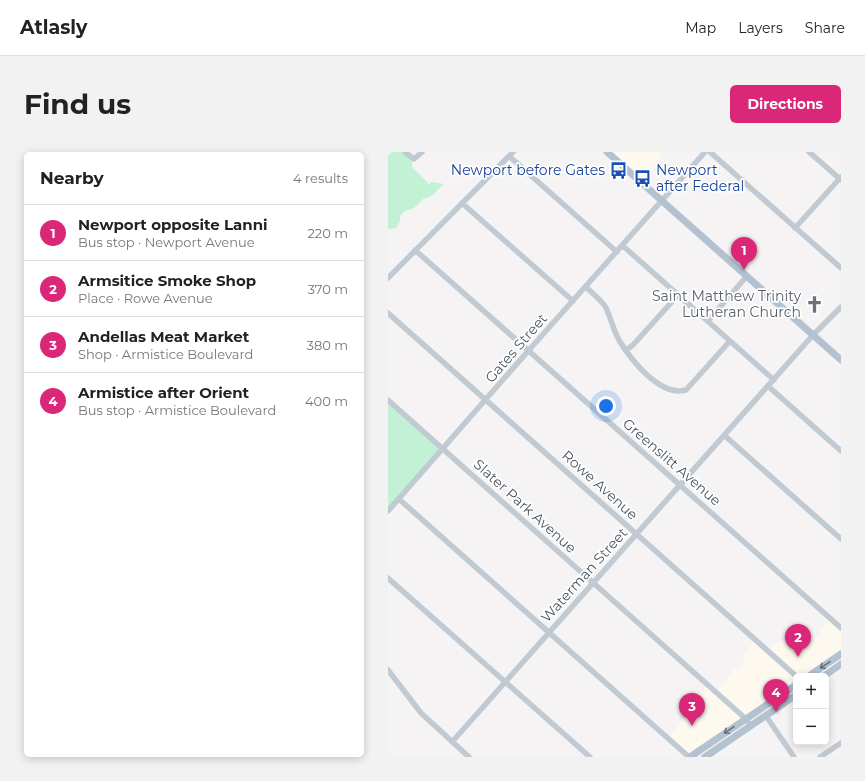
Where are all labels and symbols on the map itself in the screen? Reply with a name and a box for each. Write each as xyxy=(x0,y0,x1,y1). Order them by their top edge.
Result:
bus stop icon: Newport before Gates xyxy=(608,160,628,180)
place label: Newport before Gates xyxy=(451,161,605,179)
place label: Newport after Federal xyxy=(656,161,744,195)
bus stop icon: Newport after Federal xyxy=(633,168,653,188)
pin: 1 xyxy=(731,237,757,270)
place label: Saint Matthew Trinity Lutheran Church xyxy=(652,287,801,321)
church icon: Saint Matthew Trinity Lutheran Church xyxy=(804,294,824,314)
street label: Gates Street xyxy=(481,309,551,386)
your location xyxy=(596,396,616,416)
street label: Greenslitt Avenue xyxy=(619,414,725,510)
street label: Rowe Avenue xyxy=(558,446,642,524)
street label: Slater Park Avenue xyxy=(470,455,580,557)
street label: Waterman Street xyxy=(537,524,631,626)
pin: 2 xyxy=(785,624,811,657)
one-way arrow xyxy=(820,661,831,669)
pin: 4 xyxy=(763,679,789,712)
pin: 3 xyxy=(679,693,705,726)
one-way arrow xyxy=(724,726,735,734)

